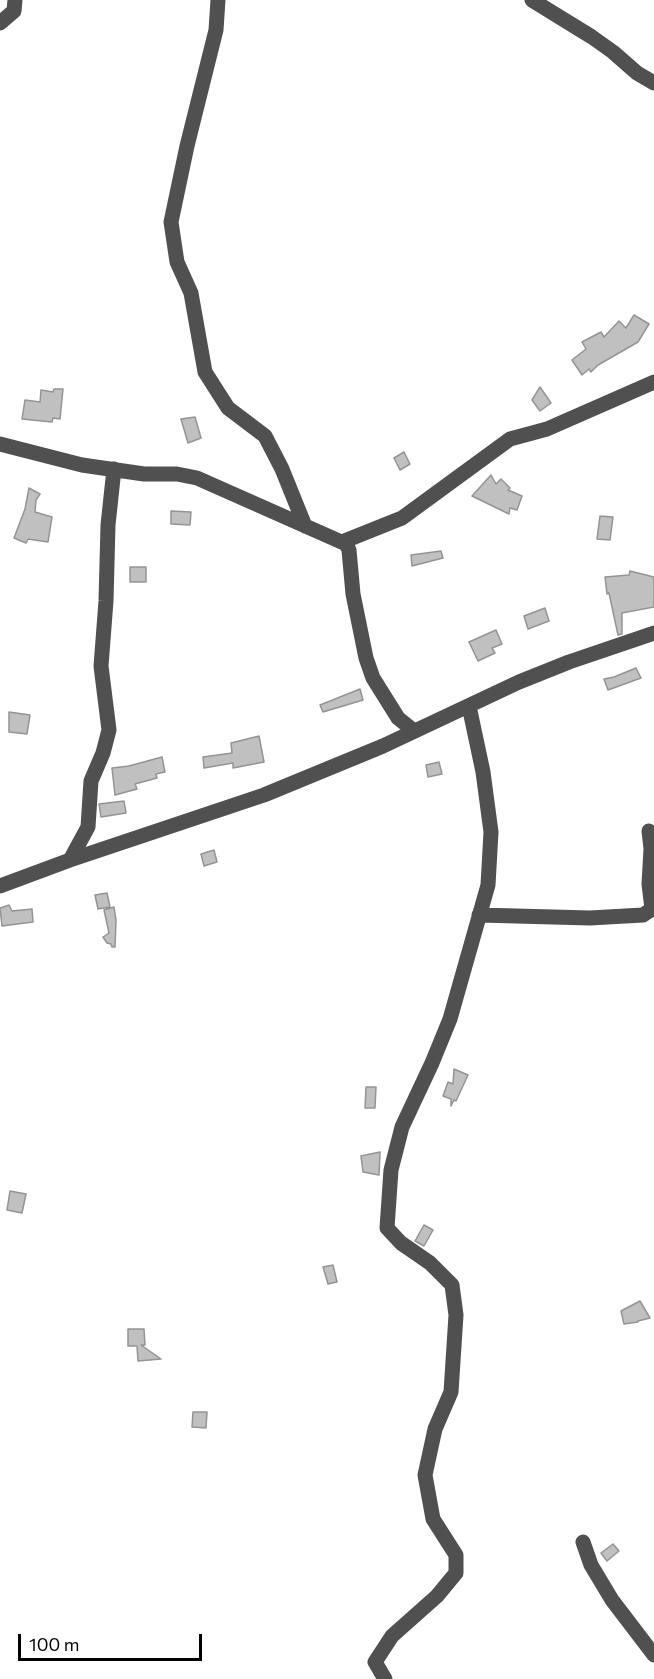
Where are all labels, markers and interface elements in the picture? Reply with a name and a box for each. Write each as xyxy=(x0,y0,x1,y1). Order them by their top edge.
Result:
scale bar xyxy=(21,1622,206,1660)
text: 100 m xyxy=(29,1633,79,1655)

